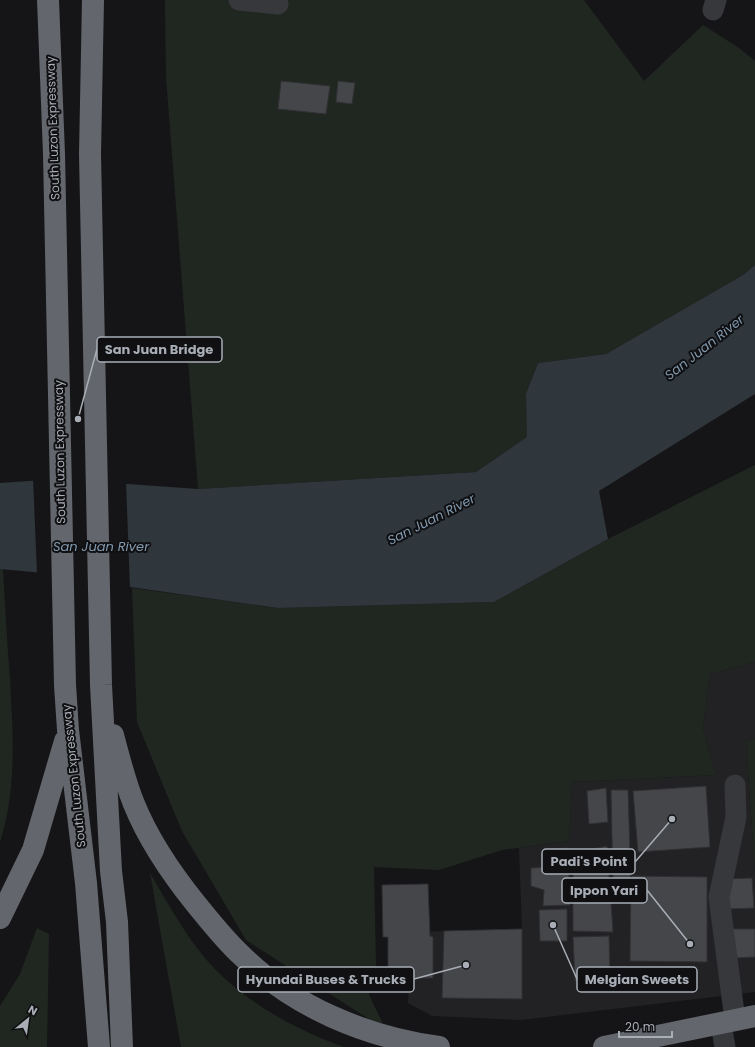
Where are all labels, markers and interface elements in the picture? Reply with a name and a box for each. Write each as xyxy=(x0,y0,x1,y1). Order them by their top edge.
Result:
street label: South Luzon Expressway xyxy=(41,56,64,200)
water label: San Juan River xyxy=(661,310,749,384)
callout: San Juan Bridge xyxy=(97,337,222,362)
text: San Juan Bridge xyxy=(105,340,213,359)
street label: South Luzon Expressway xyxy=(50,380,69,524)
water label: San Juan River xyxy=(384,489,479,550)
water label: San Juan River xyxy=(53,537,150,556)
street label: South Luzon Expressway xyxy=(58,703,89,848)
callout: Padi's Point xyxy=(542,849,635,874)
text: Padi's Point xyxy=(551,852,627,871)
callout: Ippon Yari xyxy=(562,878,647,903)
text: Ippon Yari xyxy=(570,881,638,900)
callout: Hyundai Buses & Trucks xyxy=(238,967,414,992)
callout: Melgian Sweets xyxy=(577,967,697,992)
text: Hyundai Buses & Trucks xyxy=(246,970,406,989)
text: Melgian Sweets xyxy=(585,970,689,989)
north arrow xyxy=(8,999,48,1039)
text: N xyxy=(25,1001,40,1019)
scale bar xyxy=(619,1013,672,1039)
text: 20 m xyxy=(625,1018,655,1035)

